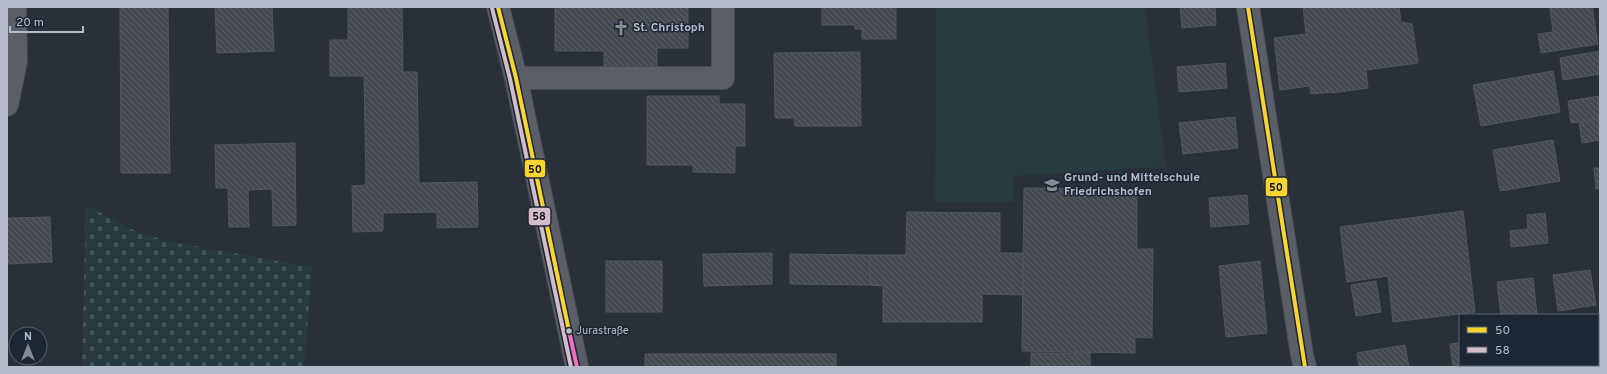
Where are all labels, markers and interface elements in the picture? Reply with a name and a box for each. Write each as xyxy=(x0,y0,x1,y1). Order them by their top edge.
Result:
scale bar xyxy=(10,8,83,34)
text: 20 m xyxy=(16,15,44,31)
church icon: St. Christoph xyxy=(612,19,630,37)
place label: St. Christoph xyxy=(633,20,705,36)
line badge: 50 xyxy=(524,159,546,178)
text: 50 xyxy=(528,163,542,177)
place label: Grund- und Mittelschule Friedrichshofen xyxy=(1064,170,1200,200)
school or university icon: Grund- und Mittelschule Friedrichshofen xyxy=(1043,176,1061,194)
line badge: 50 xyxy=(1265,177,1288,197)
text: 50 xyxy=(1269,181,1283,195)
line badge: 58 xyxy=(528,207,551,226)
text: 58 xyxy=(532,210,546,224)
legend xyxy=(1459,314,1599,366)
text: 50 xyxy=(1495,323,1510,339)
place label: Jurastraße xyxy=(576,324,629,338)
north arrow xyxy=(8,326,48,366)
marker: Jurastraße xyxy=(564,326,574,336)
text: N xyxy=(24,330,32,344)
text: 58 xyxy=(1495,343,1510,359)

